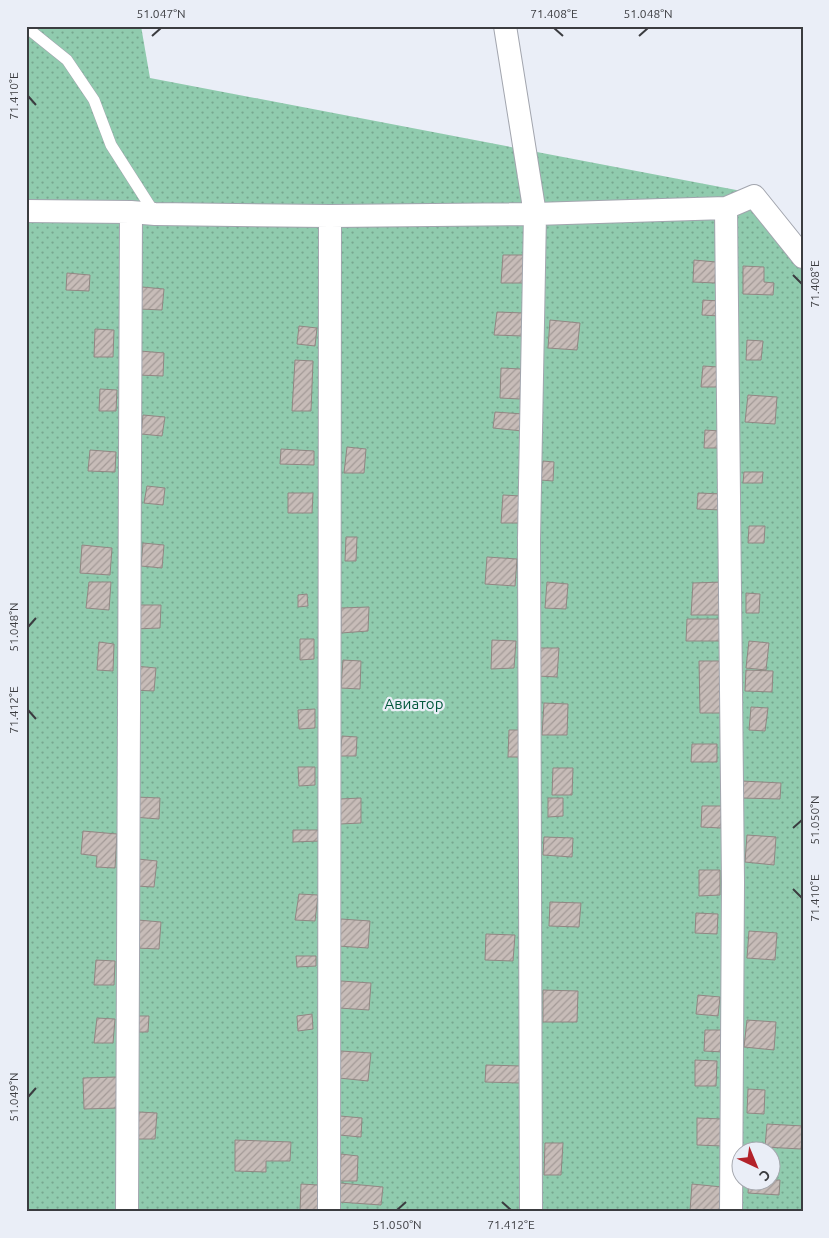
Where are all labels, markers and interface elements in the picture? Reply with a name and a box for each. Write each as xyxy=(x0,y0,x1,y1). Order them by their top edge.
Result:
text: 51.047°N xyxy=(136,7,186,20)
text: 71.408°E xyxy=(530,7,578,20)
text: 51.048°N xyxy=(623,7,673,20)
text: 71.410°E xyxy=(7,72,20,120)
text: 71.408°E xyxy=(808,260,821,308)
text: 51.048°N xyxy=(7,602,20,652)
text: 71.412°E xyxy=(7,686,20,734)
park label: Авиатор xyxy=(385,695,443,712)
text: 51.050°N xyxy=(808,795,821,845)
text: 71.410°E xyxy=(808,874,821,922)
text: 51.049°N xyxy=(7,1072,20,1122)
north arrow xyxy=(732,1140,782,1190)
text: С xyxy=(756,1166,774,1184)
text: 51.050°N xyxy=(372,1218,422,1231)
text: 71.412°E xyxy=(487,1218,535,1231)

